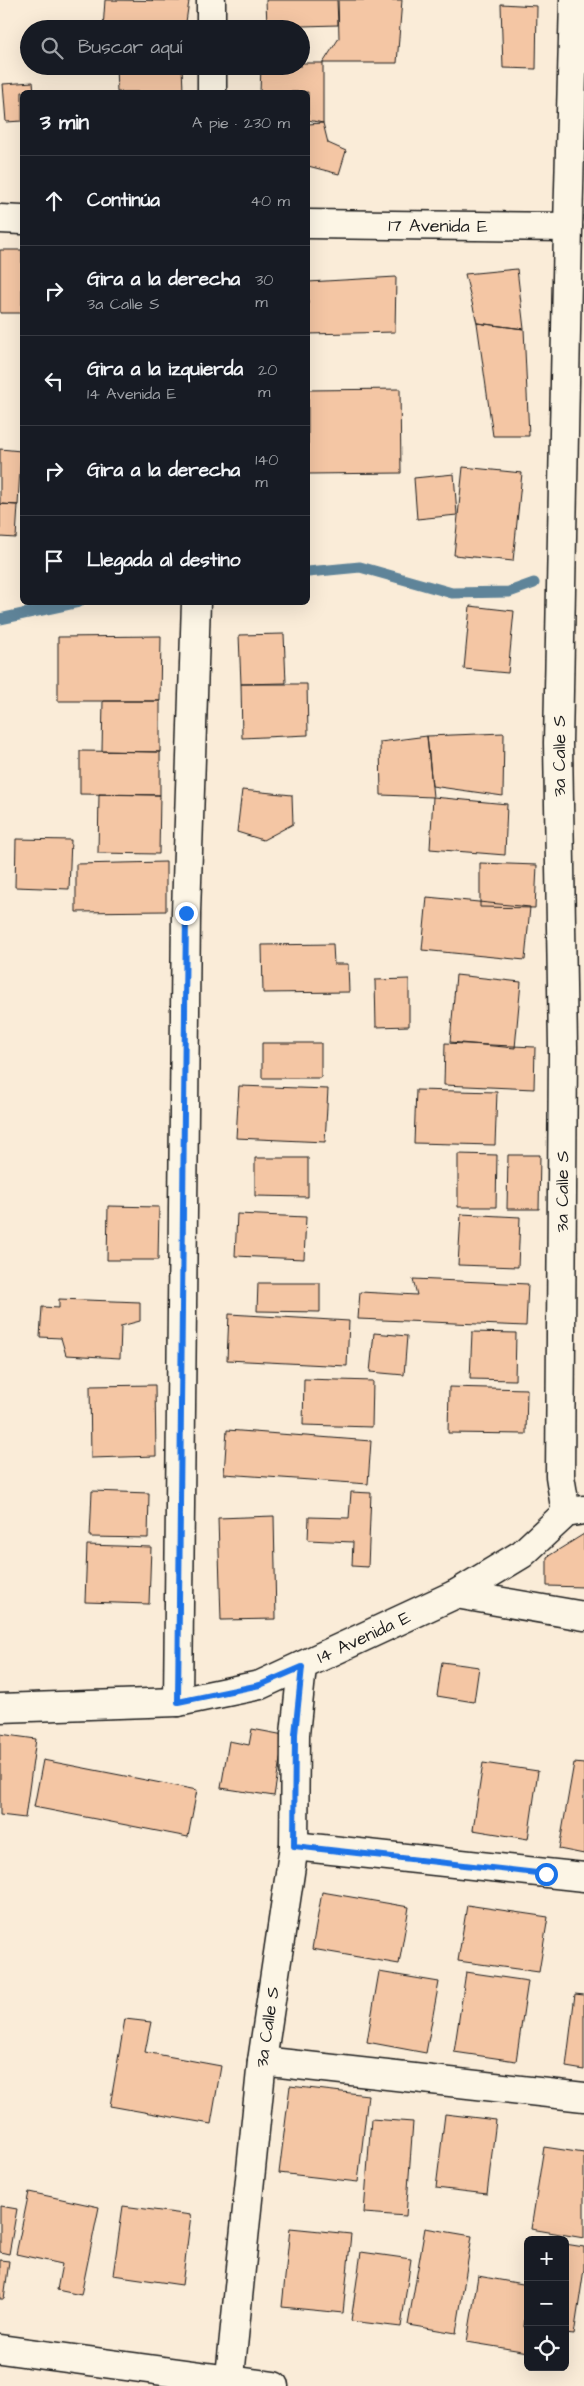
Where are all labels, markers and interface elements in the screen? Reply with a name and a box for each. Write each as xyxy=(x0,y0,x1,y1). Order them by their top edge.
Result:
search box xyxy=(20,20,310,75)
icon: search xyxy=(38,34,66,62)
text: Buscar aquí xyxy=(78,34,182,61)
text: 3 min xyxy=(40,108,89,137)
text: A pie · 230 m xyxy=(192,112,290,134)
icon: ahead xyxy=(40,187,68,215)
text: Continúa xyxy=(87,187,160,214)
text: 40 m xyxy=(250,190,290,212)
street label: 17 Avenida E xyxy=(388,212,488,239)
text: Gira a la derecha xyxy=(87,266,240,293)
text: 30 m xyxy=(255,269,273,313)
icon: right xyxy=(40,277,68,305)
text: 3a Calle S xyxy=(87,293,160,315)
text: Gira a la izquierda xyxy=(87,356,243,383)
text: 20 m xyxy=(258,359,277,403)
icon: left xyxy=(40,367,68,395)
text: 14 Avenida E xyxy=(87,383,176,405)
text: 140 m xyxy=(255,449,278,493)
icon: right xyxy=(40,457,68,485)
text: Gira a la derecha xyxy=(87,457,240,484)
icon: arrive xyxy=(40,547,68,575)
text: Llegada al destino xyxy=(87,547,240,574)
street label: 3a Calle S xyxy=(547,715,572,797)
route end xyxy=(175,902,198,925)
street label: 3a Calle S xyxy=(549,1151,575,1232)
street label: 14 Avenida E xyxy=(313,1604,415,1669)
route start xyxy=(535,1863,558,1886)
street label: 3a Calle S xyxy=(249,1985,285,2069)
map controls xyxy=(524,2236,569,2371)
button: + xyxy=(524,2236,569,2281)
button: − xyxy=(524,2281,569,2326)
button: locate xyxy=(524,2326,569,2371)

